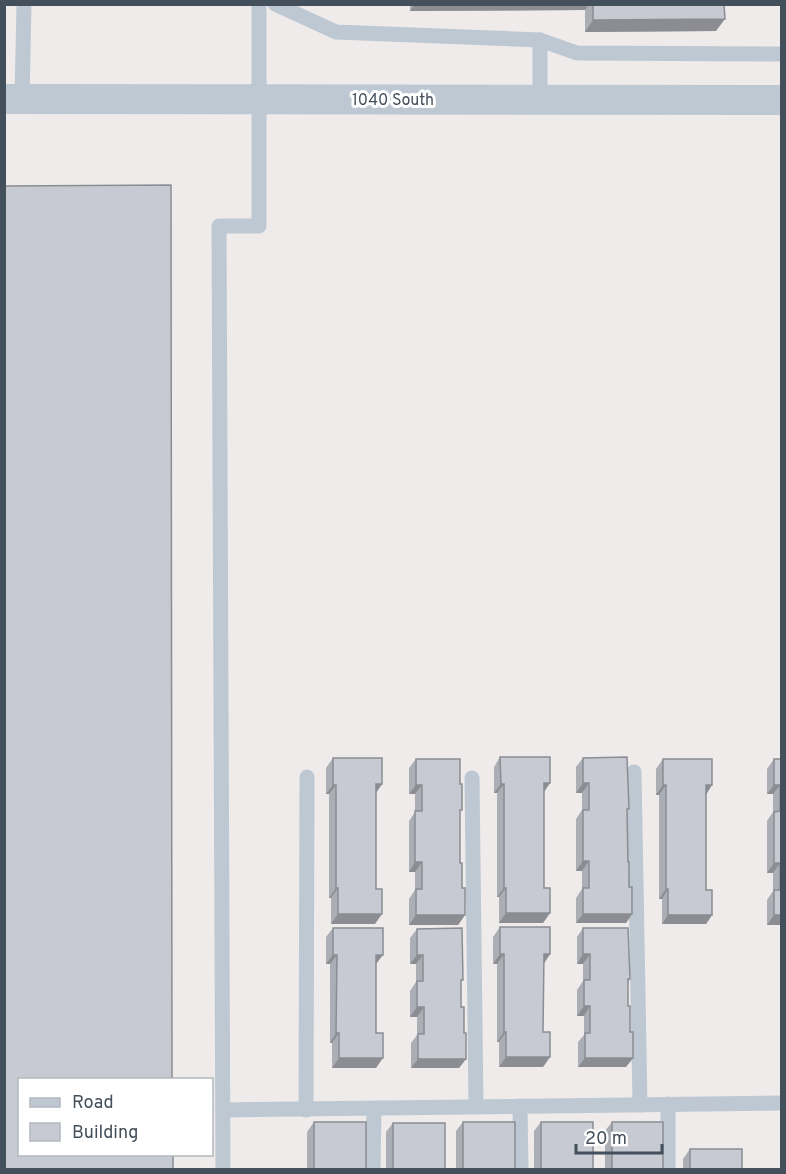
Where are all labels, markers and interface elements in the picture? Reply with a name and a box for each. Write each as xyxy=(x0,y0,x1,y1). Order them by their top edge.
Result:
street label: 1040 South xyxy=(352,91,434,111)
legend xyxy=(18,1078,213,1156)
text: Road xyxy=(72,1092,114,1115)
scale bar xyxy=(576,1117,662,1155)
text: Building xyxy=(72,1122,138,1145)
text: 20 m xyxy=(585,1128,627,1151)

